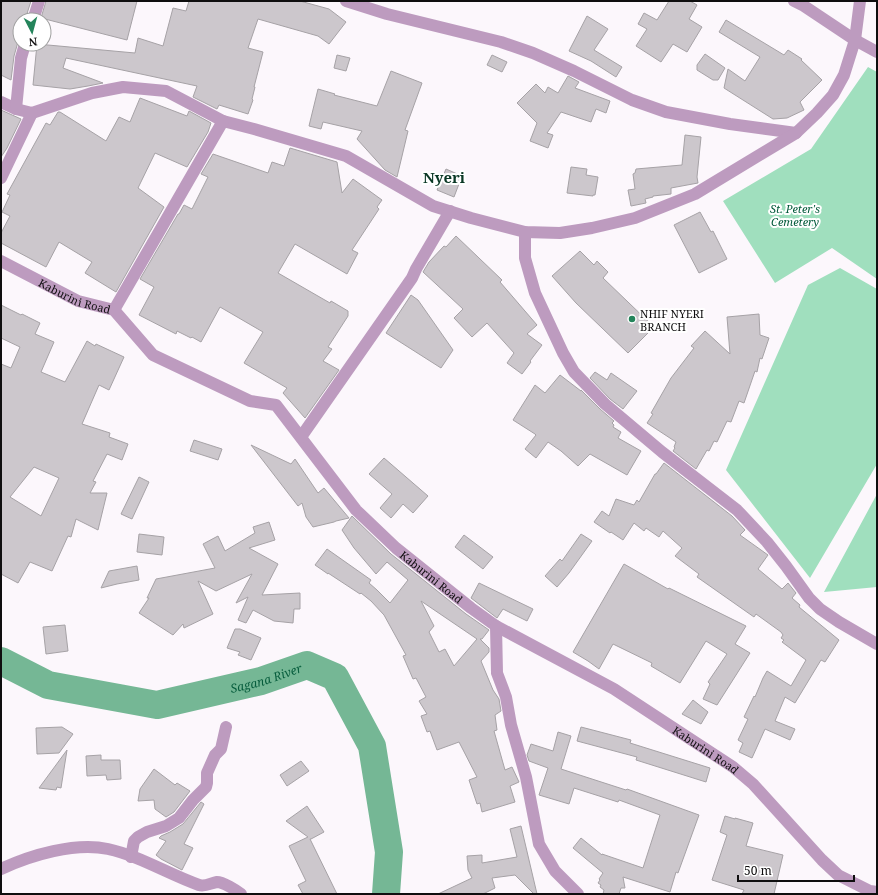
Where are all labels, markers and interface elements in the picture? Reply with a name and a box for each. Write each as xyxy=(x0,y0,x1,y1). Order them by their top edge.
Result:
north arrow xyxy=(12,12,52,52)
text: N xyxy=(28,35,38,50)
district label: Nyeri xyxy=(423,167,466,187)
park label: St. Peter's Cemetery xyxy=(770,201,820,229)
street label: Kaburini Road xyxy=(36,275,113,316)
place label: NHIF NYERI BRANCH xyxy=(640,306,704,334)
marker: NHIF NYERI BRANCH xyxy=(627,314,637,324)
street label: Kaburini Road xyxy=(397,547,466,606)
water label: Sagana River xyxy=(229,659,304,696)
street label: Kaburini Road xyxy=(670,722,743,777)
scale bar xyxy=(738,857,854,883)
text: 50 m xyxy=(744,862,772,879)

